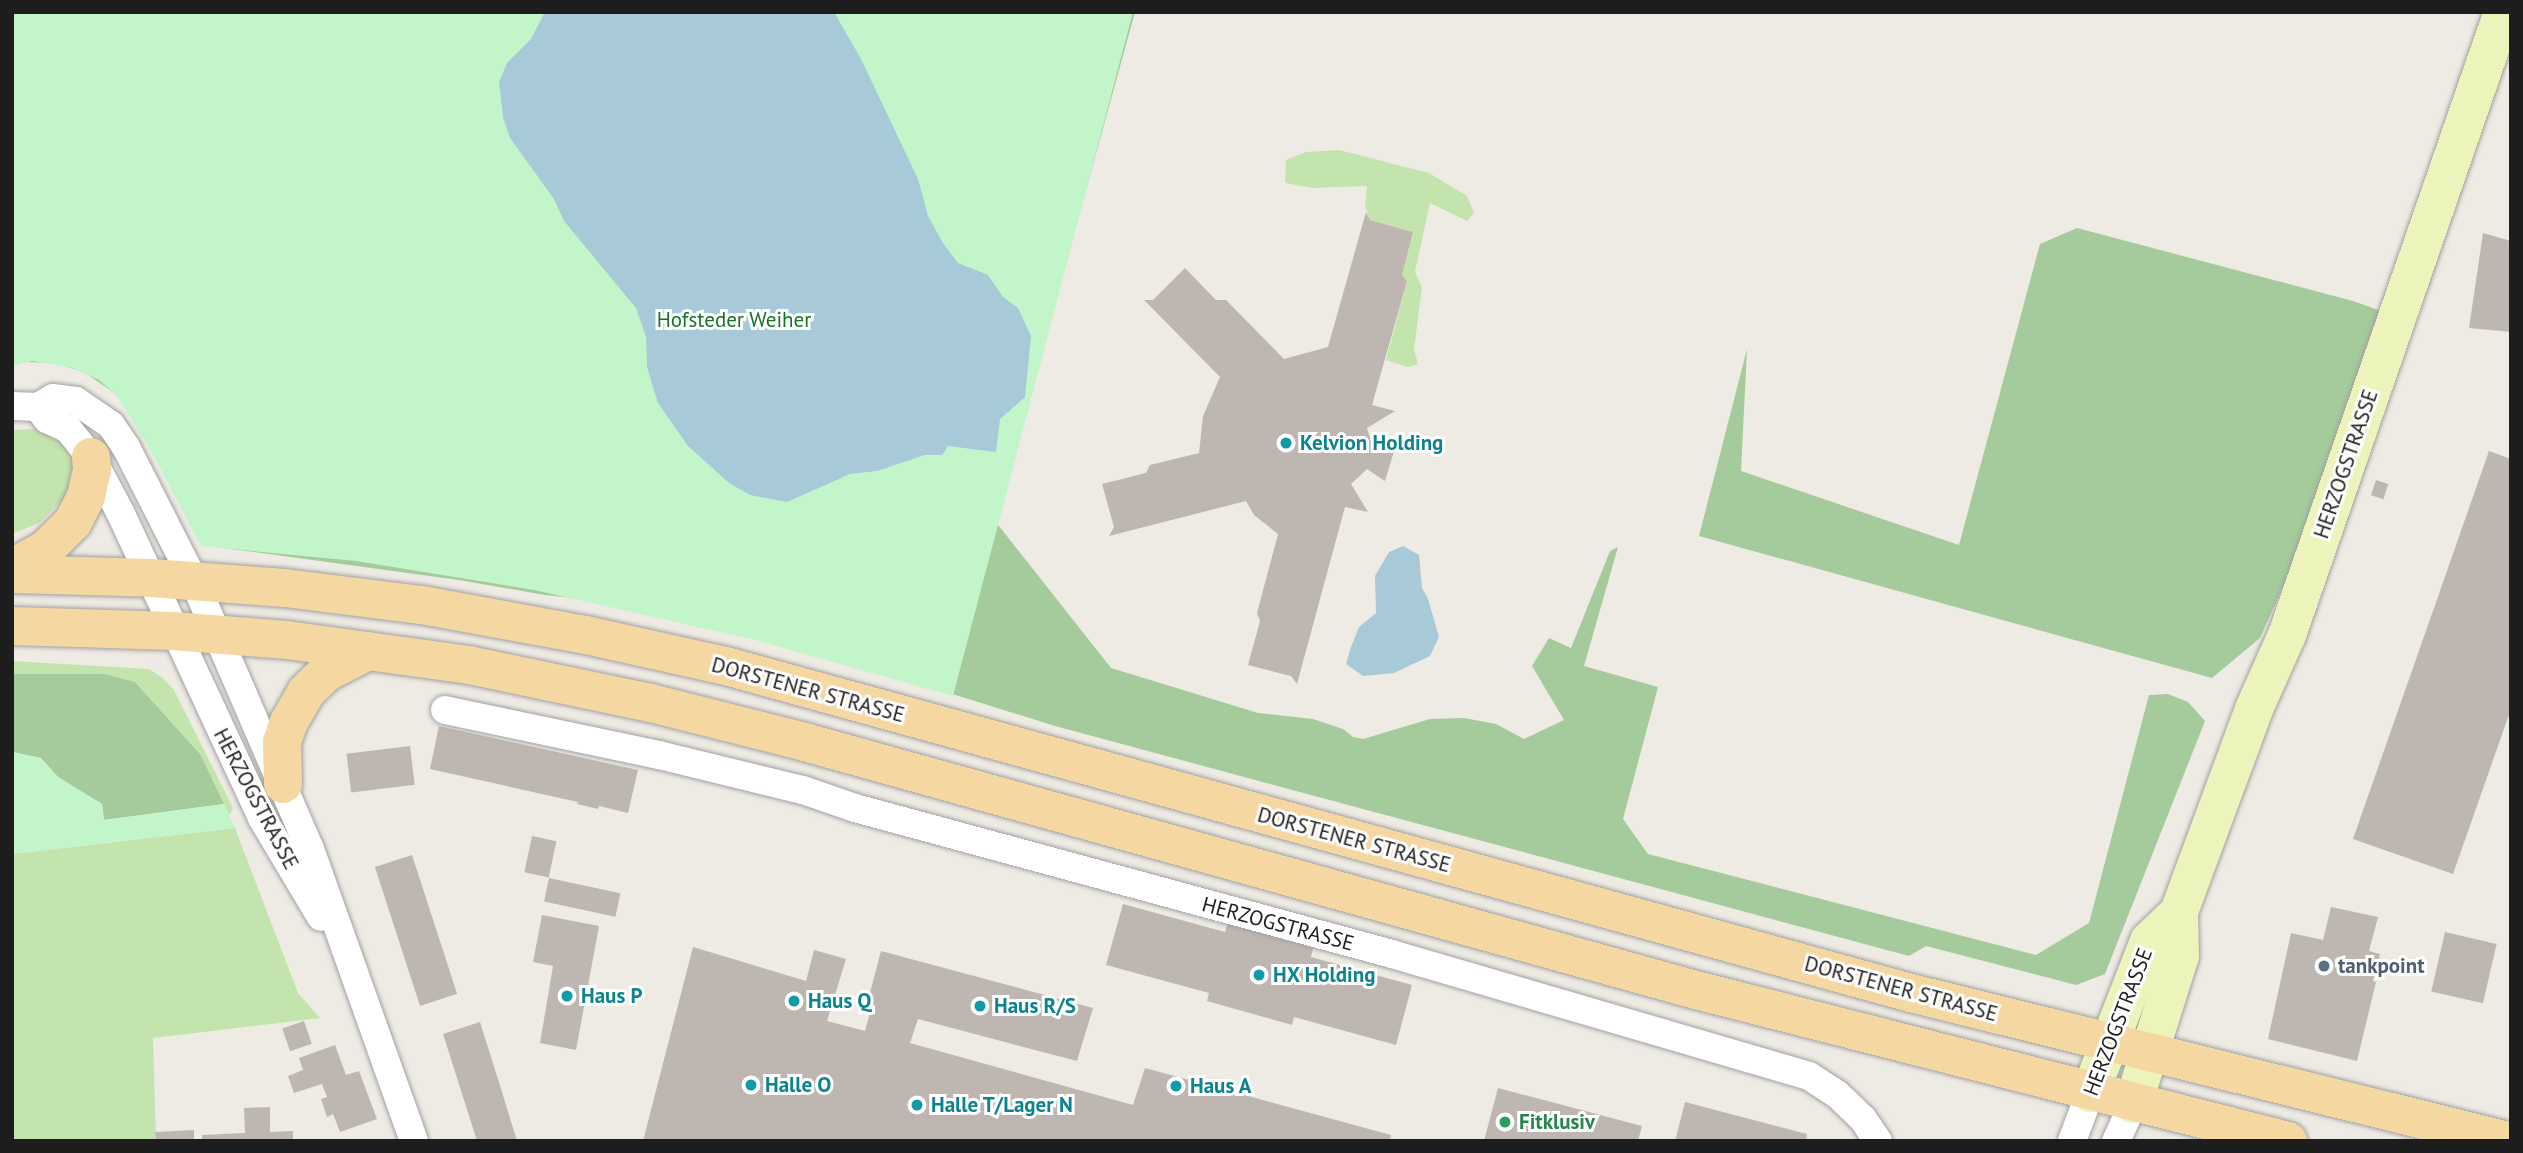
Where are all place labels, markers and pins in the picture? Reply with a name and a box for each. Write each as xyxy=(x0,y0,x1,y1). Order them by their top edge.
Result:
place label: Kelvion Holding xyxy=(1300,430,1443,456)
marker: Kelvion Holding xyxy=(1278,435,1294,451)
place label: tankpoint xyxy=(2338,953,2425,979)
marker: tankpoint xyxy=(2316,958,2332,974)
place label: HX Holding xyxy=(1273,962,1376,988)
marker: HX Holding xyxy=(1251,967,1267,983)
place label: Haus P xyxy=(581,983,643,1009)
marker: Haus P xyxy=(559,988,575,1004)
place label: Haus Q xyxy=(808,988,872,1014)
marker: Haus Q xyxy=(786,993,802,1009)
place label: Haus R/S xyxy=(994,993,1076,1019)
marker: Haus R/S xyxy=(972,998,988,1014)
place label: Halle O xyxy=(765,1072,831,1098)
place label: Haus A xyxy=(1190,1073,1252,1099)
marker: Halle O xyxy=(743,1077,759,1093)
marker: Haus A xyxy=(1168,1078,1184,1094)
place label: Halle T/Lager N xyxy=(931,1092,1074,1118)
marker: Halle T/Lager N xyxy=(909,1097,925,1113)
place label: Fitklusiv xyxy=(1519,1109,1595,1135)
marker: Fitklusiv xyxy=(1497,1114,1513,1130)

